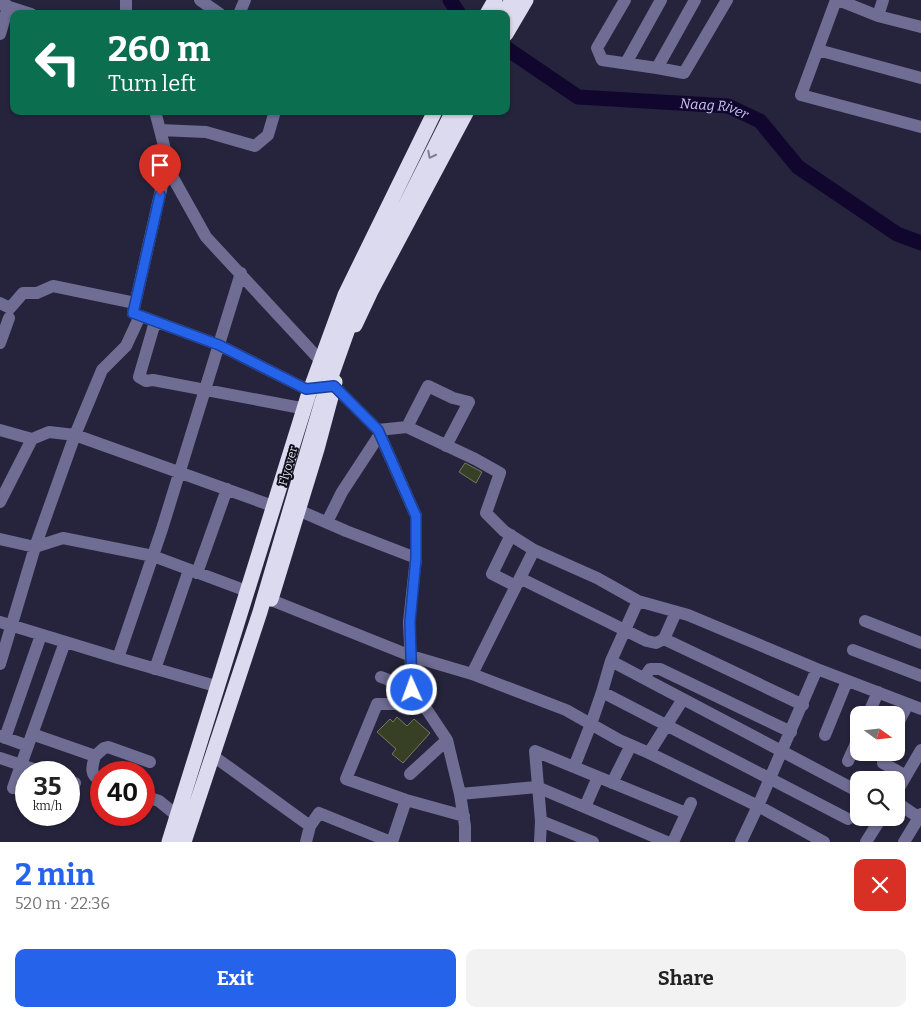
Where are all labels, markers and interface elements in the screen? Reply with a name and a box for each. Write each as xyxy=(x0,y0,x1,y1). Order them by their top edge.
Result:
text: 260 m xyxy=(108,28,210,70)
icon: left xyxy=(25,30,90,95)
text: Turn left xyxy=(108,70,196,97)
water label: Naag River xyxy=(679,95,752,123)
pin xyxy=(139,144,181,195)
one-way arrow xyxy=(427,150,437,159)
icon: arrive xyxy=(146,151,174,179)
street label: Flyover xyxy=(276,444,301,487)
position arrow xyxy=(385,663,437,715)
north arrow xyxy=(850,706,905,761)
map controls xyxy=(850,706,905,826)
speed limit sign: 40 xyxy=(90,761,155,826)
button: search xyxy=(850,771,905,826)
text: 35 xyxy=(33,772,62,802)
text: km/h xyxy=(33,799,62,813)
text: 2 min xyxy=(15,857,95,893)
button: close xyxy=(854,859,906,911)
text: 520 m · 22:36 xyxy=(15,894,110,913)
button: Exit xyxy=(15,949,456,1007)
button: Share xyxy=(466,949,906,1007)

